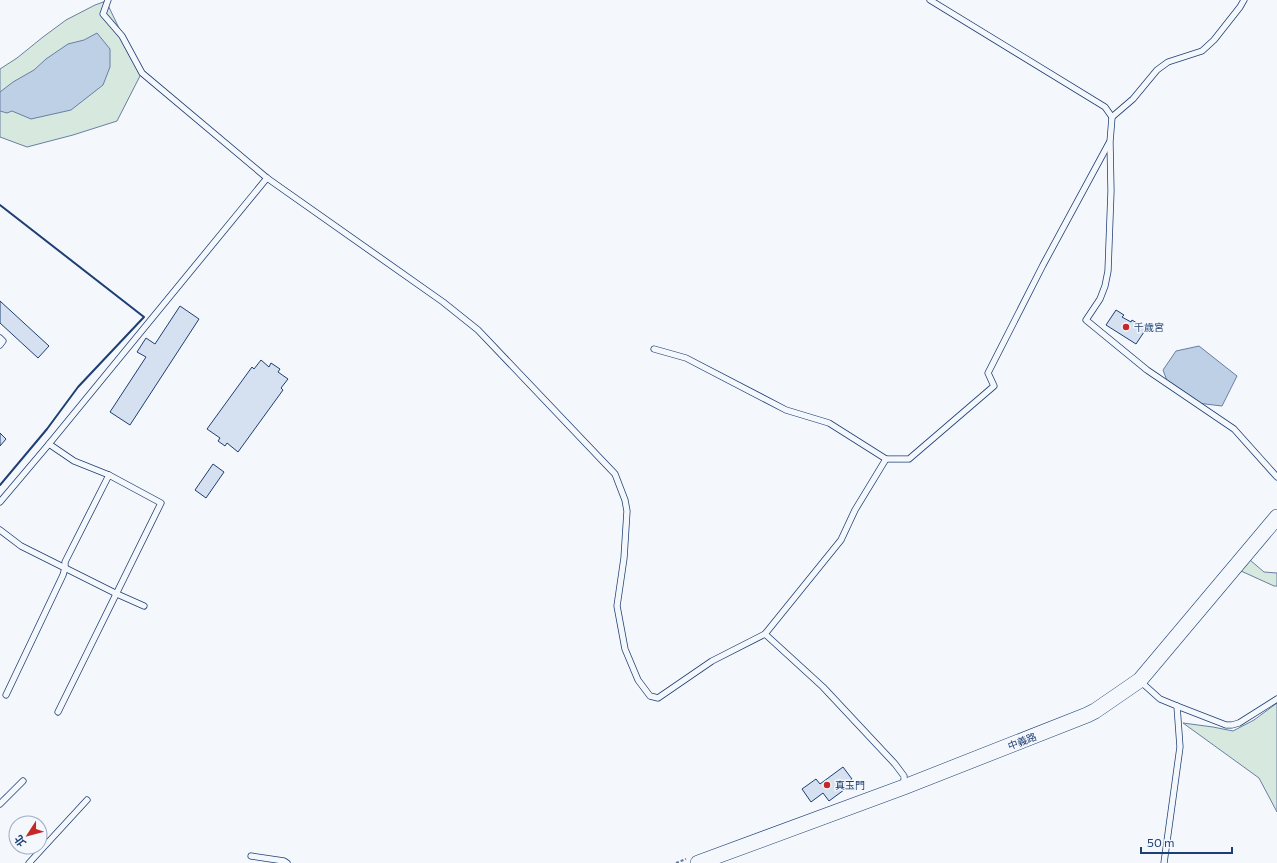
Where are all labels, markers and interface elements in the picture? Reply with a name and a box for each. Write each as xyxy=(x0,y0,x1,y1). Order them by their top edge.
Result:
place label: 千歲宮 xyxy=(1134,321,1164,333)
marker: 千歲宮 xyxy=(1121,322,1131,332)
street label: 中義路 xyxy=(1006,730,1038,752)
place label: 真玉門 xyxy=(835,779,865,791)
marker: 真玉門 xyxy=(822,780,832,790)
north arrow xyxy=(8,815,48,855)
scale bar xyxy=(1141,829,1232,855)
text: 北 xyxy=(11,833,28,849)
text: 50 m xyxy=(1147,835,1175,849)

